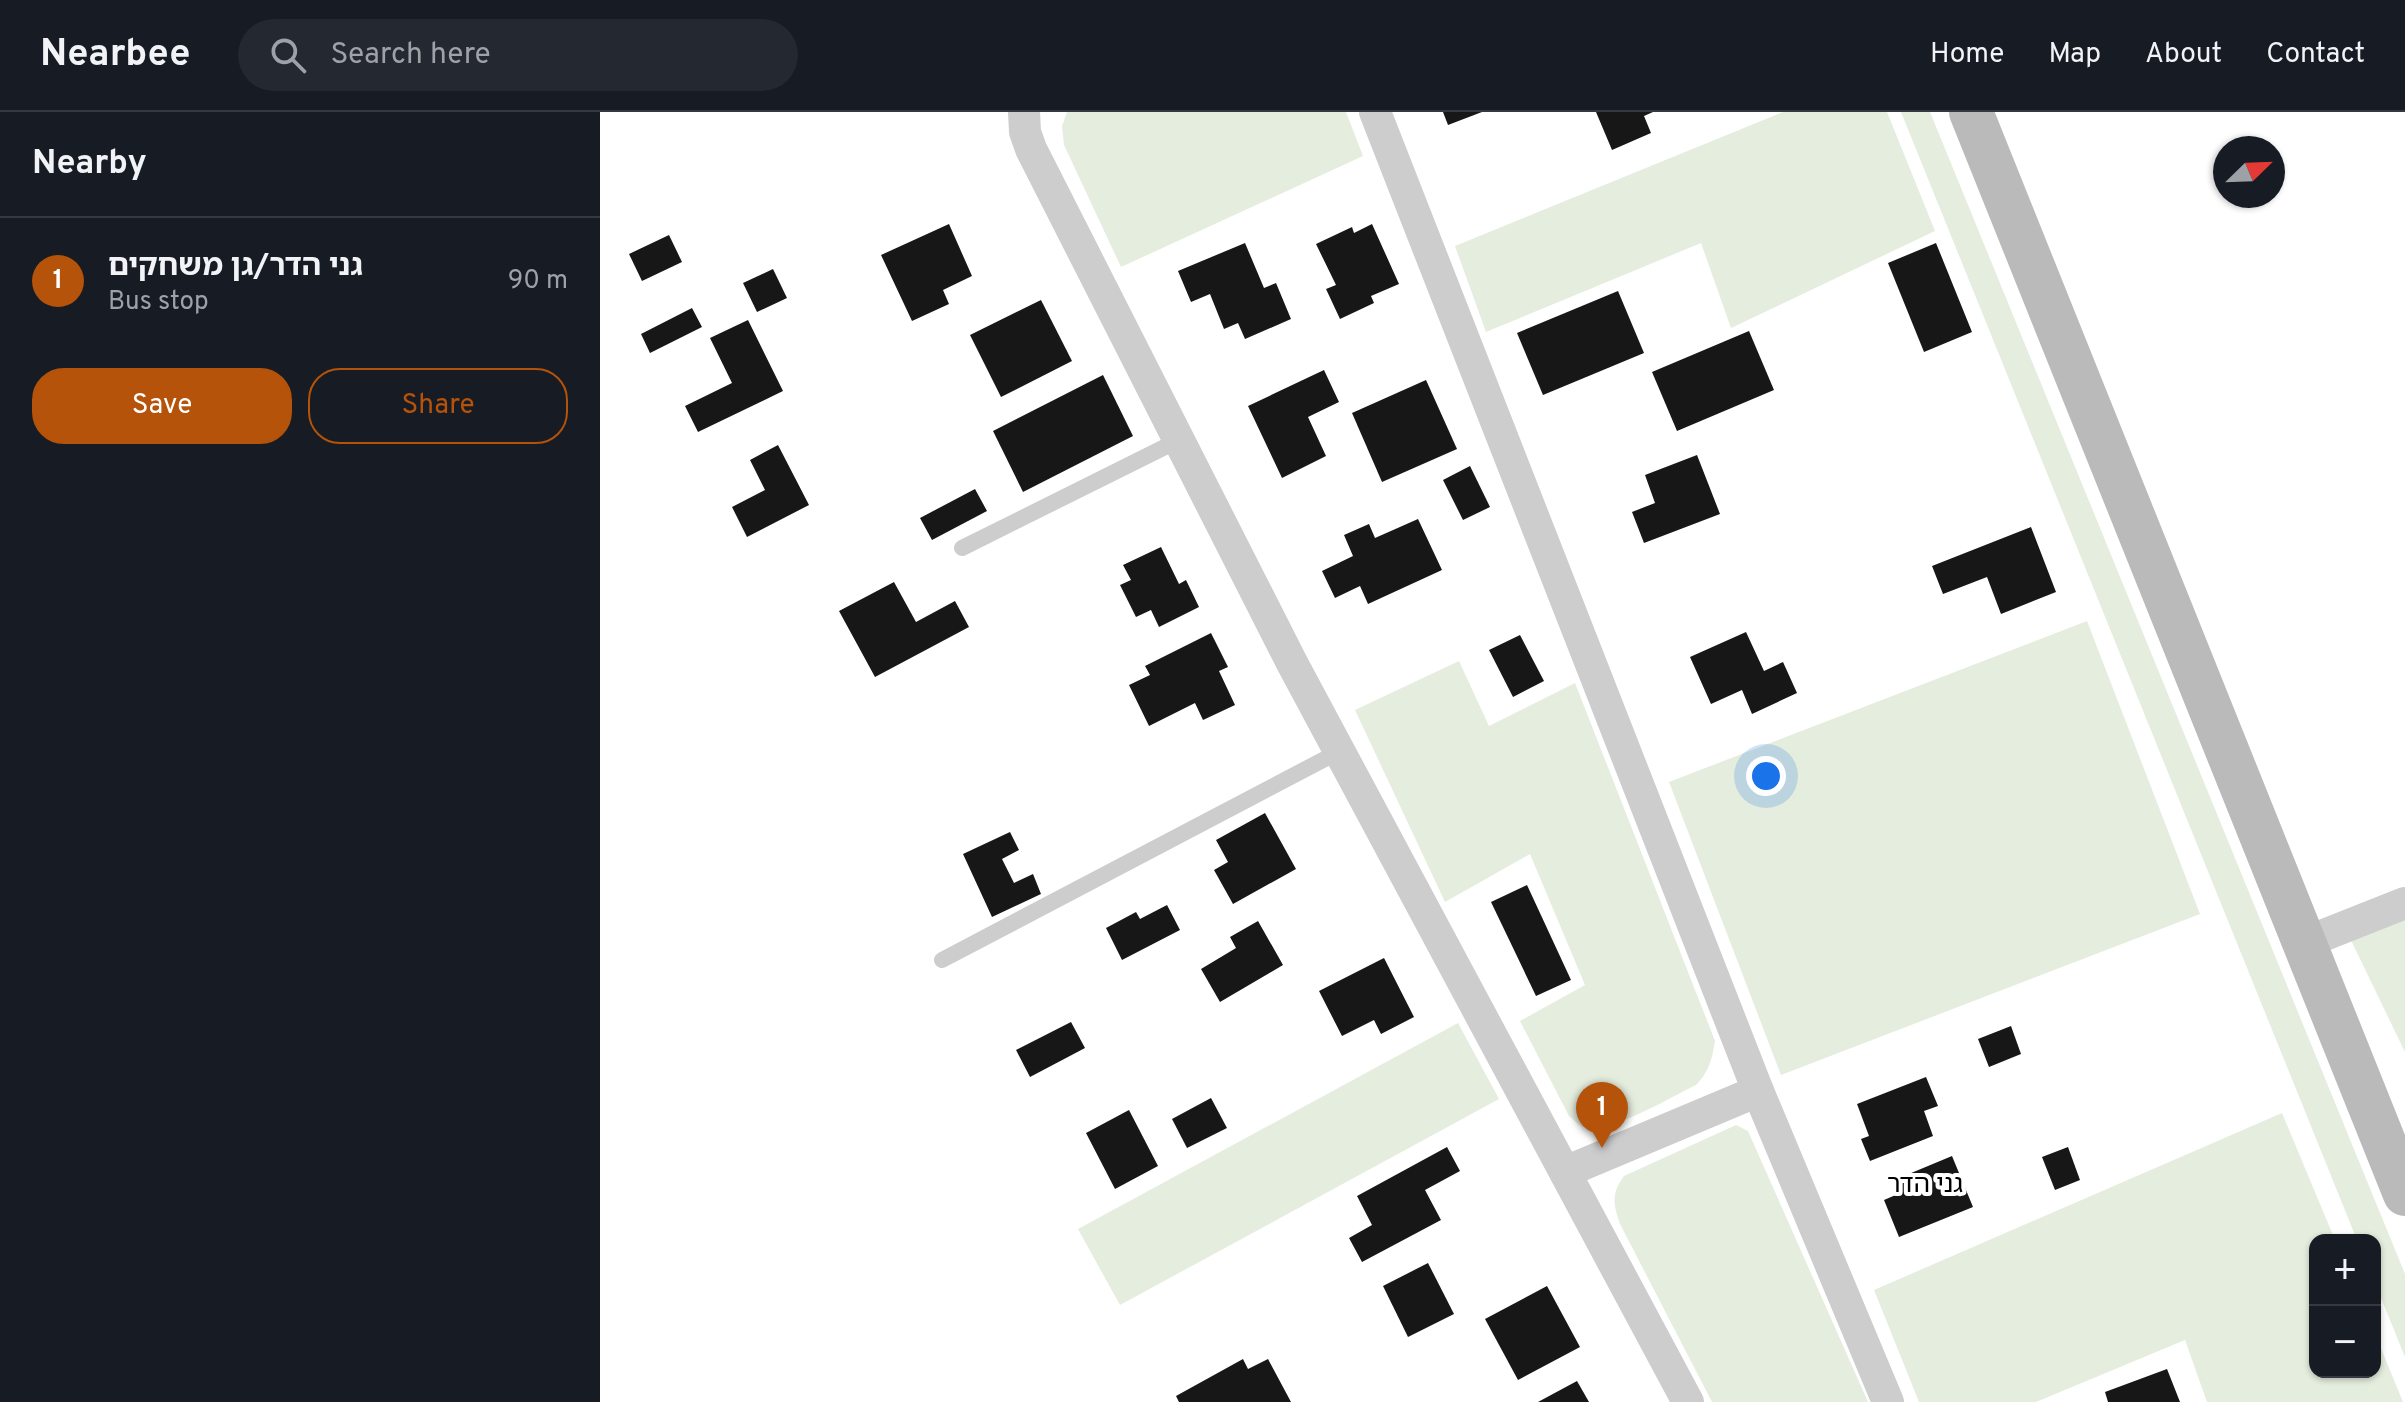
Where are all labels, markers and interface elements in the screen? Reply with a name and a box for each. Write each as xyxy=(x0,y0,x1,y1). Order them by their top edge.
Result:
search box xyxy=(238,19,798,91)
text: Nearbee xyxy=(40,31,190,80)
icon: search xyxy=(266,33,310,77)
text: Search here xyxy=(330,37,491,74)
text: Home xyxy=(1930,37,2004,73)
text: Map xyxy=(2048,37,2101,73)
text: About xyxy=(2145,37,2222,73)
text: Contact xyxy=(2266,37,2365,73)
north arrow xyxy=(2213,136,2285,208)
text: Nearby xyxy=(32,143,147,186)
text: גני הדר/גן משחקים xyxy=(108,249,363,286)
text: 1 xyxy=(53,265,63,298)
text: 90 m xyxy=(508,265,568,298)
text: Bus stop xyxy=(108,286,209,319)
button: Save xyxy=(32,368,292,444)
button: Share xyxy=(308,368,568,444)
your location xyxy=(1746,756,1786,796)
pin: 1 xyxy=(1576,1082,1628,1148)
district label: גני הדר xyxy=(1887,1169,1963,1202)
map controls xyxy=(2309,1234,2381,1378)
button: + xyxy=(2309,1234,2381,1306)
button: − xyxy=(2309,1306,2381,1378)

